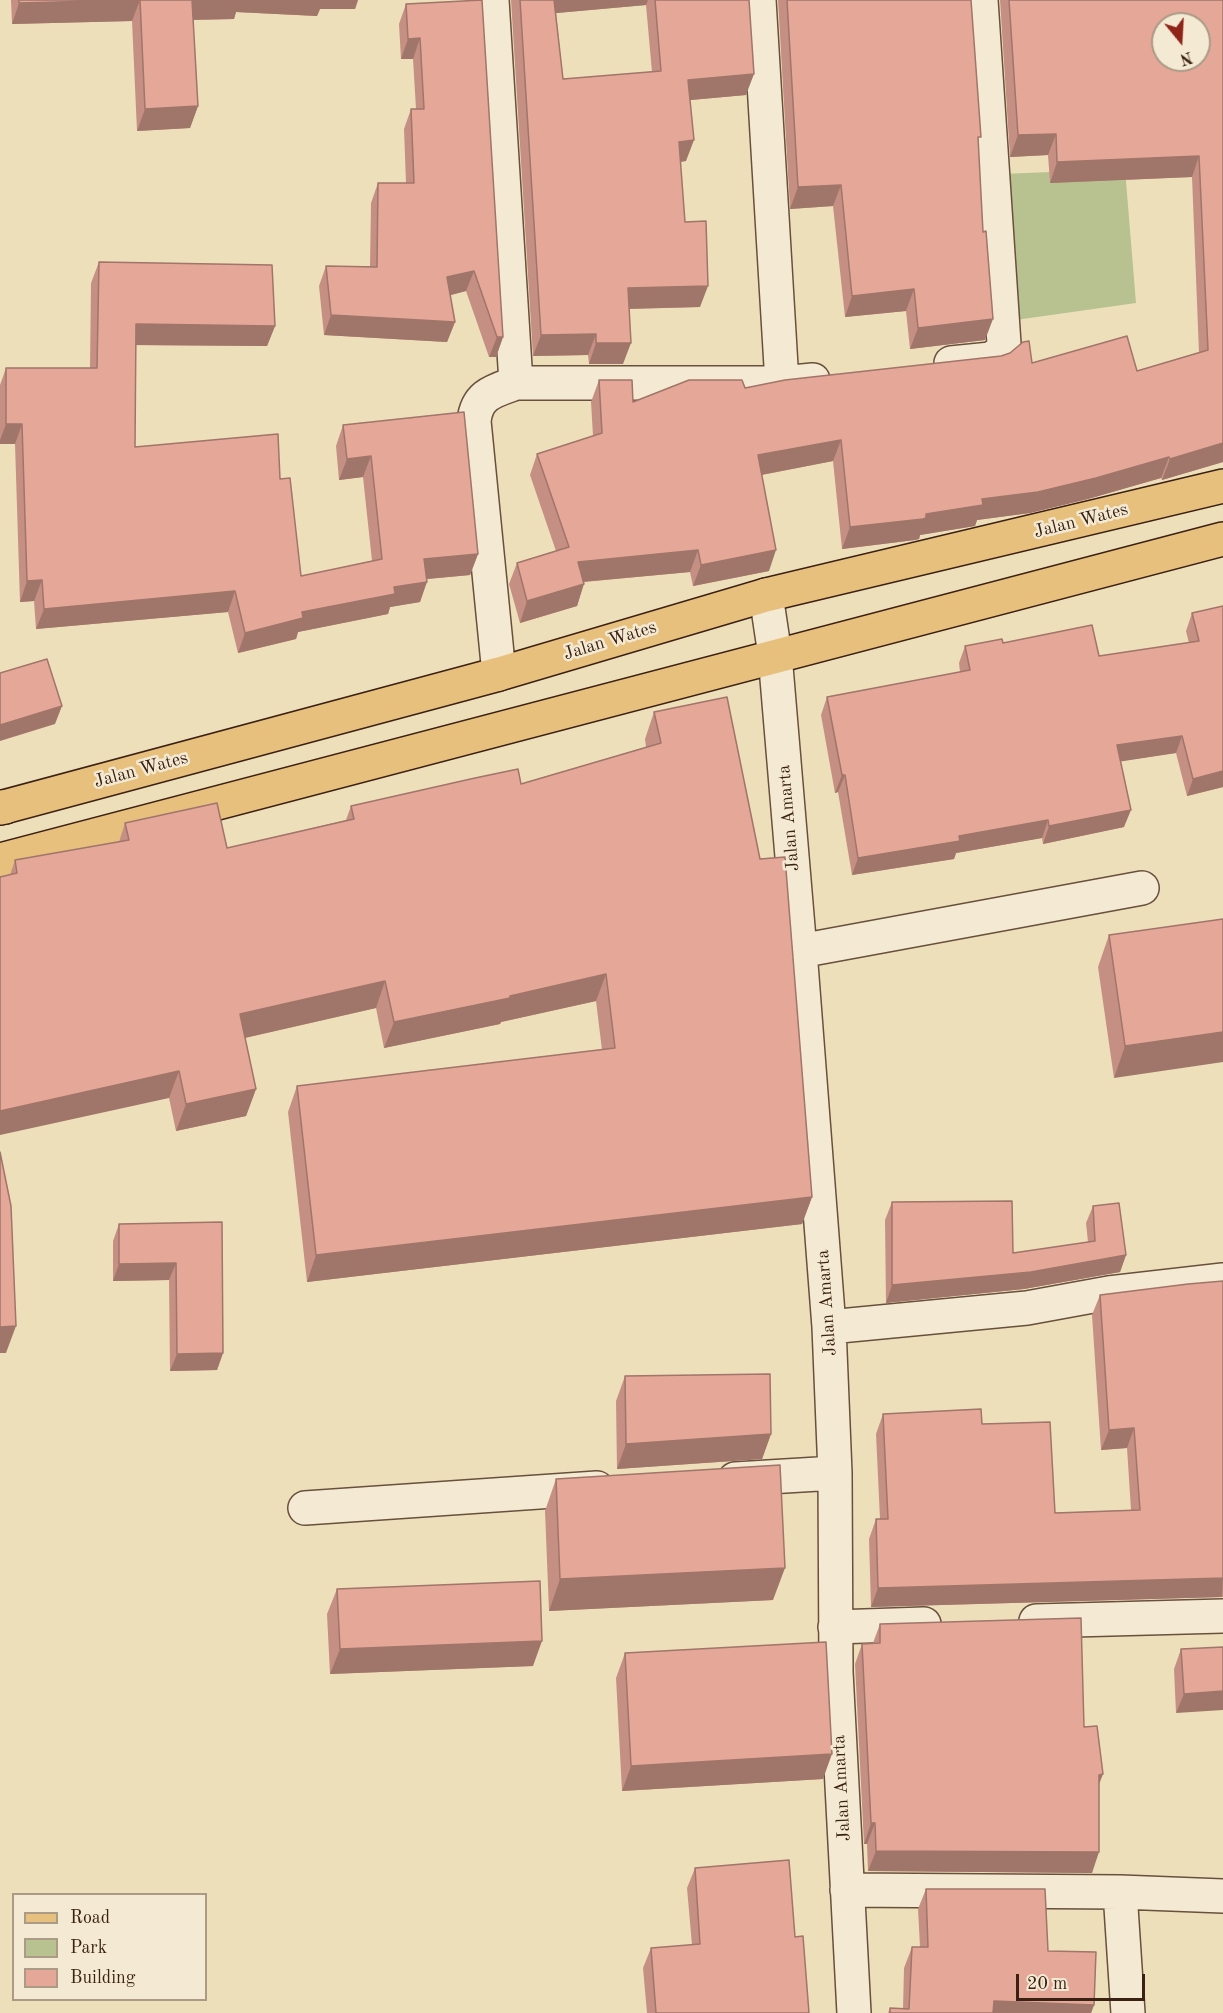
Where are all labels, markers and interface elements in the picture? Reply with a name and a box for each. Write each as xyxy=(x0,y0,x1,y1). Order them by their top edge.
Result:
north arrow xyxy=(1151,12,1211,72)
text: N xyxy=(1178,48,1194,67)
street label: Jalan Wates xyxy=(1032,499,1130,543)
street label: Jalan Wates xyxy=(561,617,659,665)
street label: Jalan Wates xyxy=(92,747,190,793)
street label: Jalan Amarta xyxy=(774,764,804,872)
street label: Jalan Amarta xyxy=(813,1249,841,1357)
street label: Jalan Amarta xyxy=(828,1734,856,1842)
legend xyxy=(12,1893,207,2001)
text: Road xyxy=(70,1909,110,1927)
text: Park xyxy=(70,1939,107,1957)
scale bar xyxy=(1019,1962,1148,2000)
text: Building xyxy=(70,1969,135,1987)
text: 20 m xyxy=(1027,1975,1067,1993)

